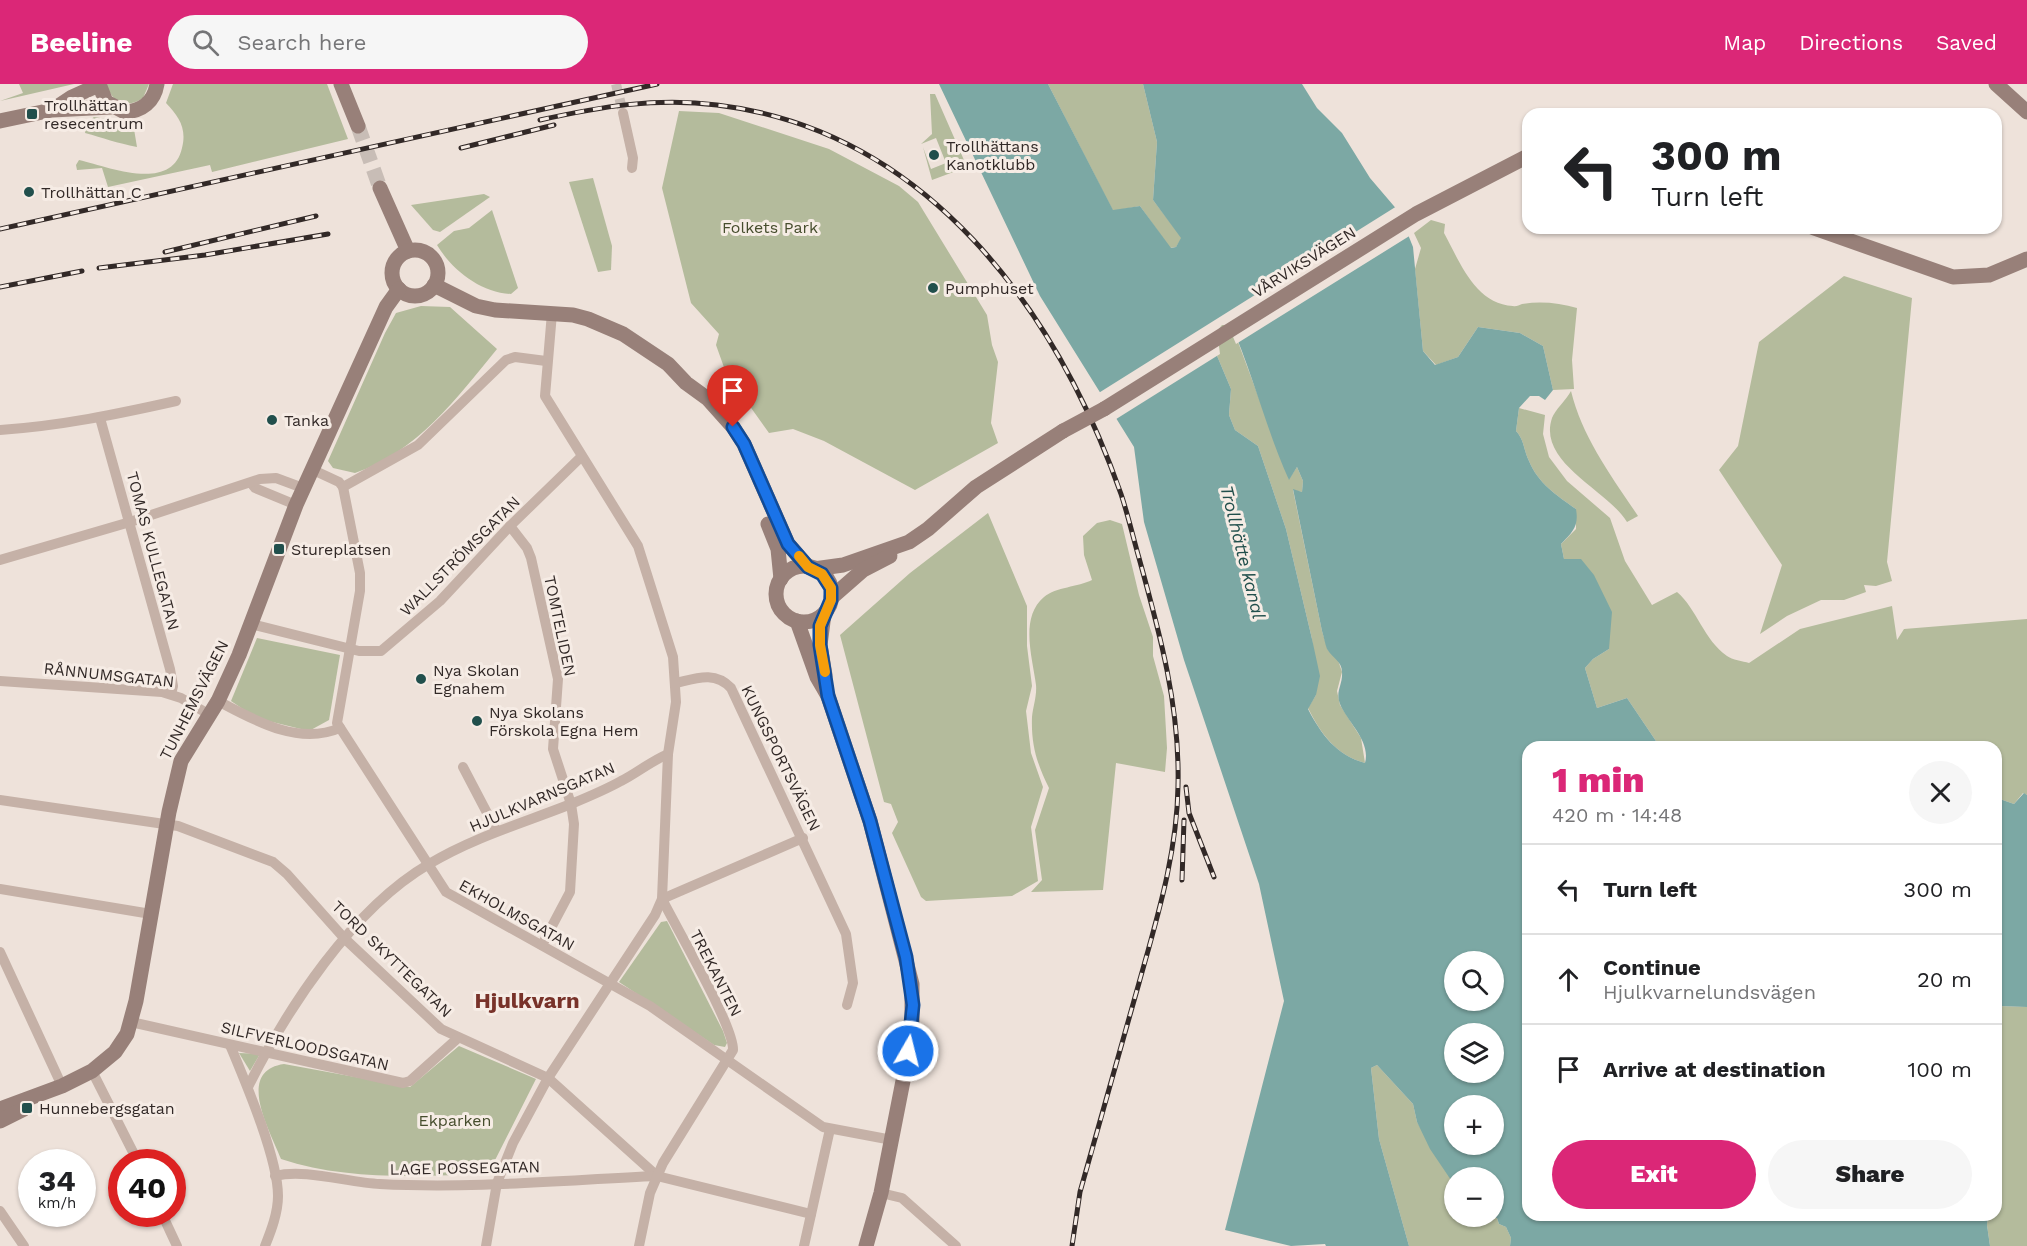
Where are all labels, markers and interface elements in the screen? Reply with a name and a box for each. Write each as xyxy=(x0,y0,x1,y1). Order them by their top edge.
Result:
search box xyxy=(168,15,588,69)
text: Beeline xyxy=(30,26,132,59)
icon: search xyxy=(189,26,222,59)
text: Search here xyxy=(237,30,366,55)
text: Map xyxy=(1723,30,1766,55)
text: Directions xyxy=(1799,30,1903,55)
text: Saved xyxy=(1936,30,1997,55)
place label: Trollhättan resecentrum xyxy=(44,96,144,133)
marker: Trollhättan resecentrum xyxy=(25,107,39,121)
text: 300 m xyxy=(1651,131,1782,180)
icon: left xyxy=(1552,132,1630,210)
place label: Trollhättans Kanotklubb xyxy=(946,137,1039,174)
marker: Trollhättans Kanotklubb xyxy=(927,148,941,162)
text: Turn left xyxy=(1651,181,1763,213)
place label: Trollhättan C xyxy=(41,183,142,202)
marker: Trollhättan C xyxy=(22,185,36,199)
park label: Folkets Park xyxy=(722,218,818,237)
street label: VÅRVIKSVÄGEN xyxy=(1249,222,1359,302)
place label: Pumphuset xyxy=(945,279,1034,298)
marker: Pumphuset xyxy=(926,281,940,295)
pin xyxy=(707,365,758,427)
icon: arrive xyxy=(716,374,749,407)
place label: Tanka xyxy=(284,411,329,430)
marker: Tanka xyxy=(265,413,279,427)
street label: TOMAS KULLEGATAN xyxy=(123,470,183,632)
water label: Trollhätte kanal xyxy=(1216,483,1270,621)
street label: WALLSTRÖMSGATAN xyxy=(396,492,524,620)
place label: Stureplatsen xyxy=(291,540,391,559)
marker: Stureplatsen xyxy=(272,542,286,556)
street label: TOMTELIDEN xyxy=(540,574,580,678)
street label: TUNHEMSVÄGEN xyxy=(156,637,232,763)
street label: RÅNNUMSGATAN xyxy=(43,659,175,691)
place label: Nya Skolan Egnahem xyxy=(433,661,519,698)
marker: Nya Skolan Egnahem xyxy=(414,672,428,686)
street label: KUNGSPORTSVÄGEN xyxy=(737,682,825,834)
place label: Nya Skolans Förskola Egna Hem xyxy=(489,703,638,740)
marker: Nya Skolans Förskola Egna Hem xyxy=(470,714,484,728)
street label: HJULKVARNSGATAN xyxy=(466,758,618,836)
text: 1 min xyxy=(1552,759,1645,801)
button: close xyxy=(1909,761,1972,824)
text: 420 m · 14:48 xyxy=(1552,803,1682,827)
icon: left xyxy=(1552,873,1585,906)
street label: EKHOLMSGATAN xyxy=(456,875,578,955)
text: Turn left xyxy=(1603,877,1697,902)
text: 300 m xyxy=(1903,877,1972,902)
street label: TORD SKYTTEGATAN xyxy=(328,897,456,1021)
street label: TREKANTEN xyxy=(686,926,746,1020)
map controls xyxy=(1444,951,1504,1227)
button: search xyxy=(1444,951,1504,1011)
text: Continue xyxy=(1603,955,1701,980)
icon: ahead xyxy=(1552,963,1585,996)
text: 20 m xyxy=(1917,967,1972,992)
text: Hjulkvarnelundsvägen xyxy=(1603,980,1816,1004)
district label: Hjulkvarn xyxy=(474,988,580,1013)
street label: SILFVERLOODSGATAN xyxy=(219,1017,391,1075)
position arrow xyxy=(876,1019,940,1083)
button: layers xyxy=(1444,1023,1504,1083)
icon: arrive xyxy=(1552,1053,1585,1086)
text: Arrive at destination xyxy=(1603,1057,1826,1082)
text: 100 m xyxy=(1908,1057,1972,1082)
button: + xyxy=(1444,1095,1504,1155)
place label: Hunnebergsgatan xyxy=(39,1099,175,1118)
marker: Hunnebergsgatan xyxy=(20,1101,34,1115)
park label: Ekparken xyxy=(419,1111,491,1130)
button: Exit xyxy=(1552,1140,1756,1209)
button: Share xyxy=(1768,1140,1972,1209)
speed limit sign: 40 xyxy=(108,1149,186,1227)
street label: LAGE POSSEGATAN xyxy=(390,1157,540,1179)
text: 34 xyxy=(38,1163,76,1198)
button: − xyxy=(1444,1167,1504,1227)
text: km/h xyxy=(38,1194,76,1212)

